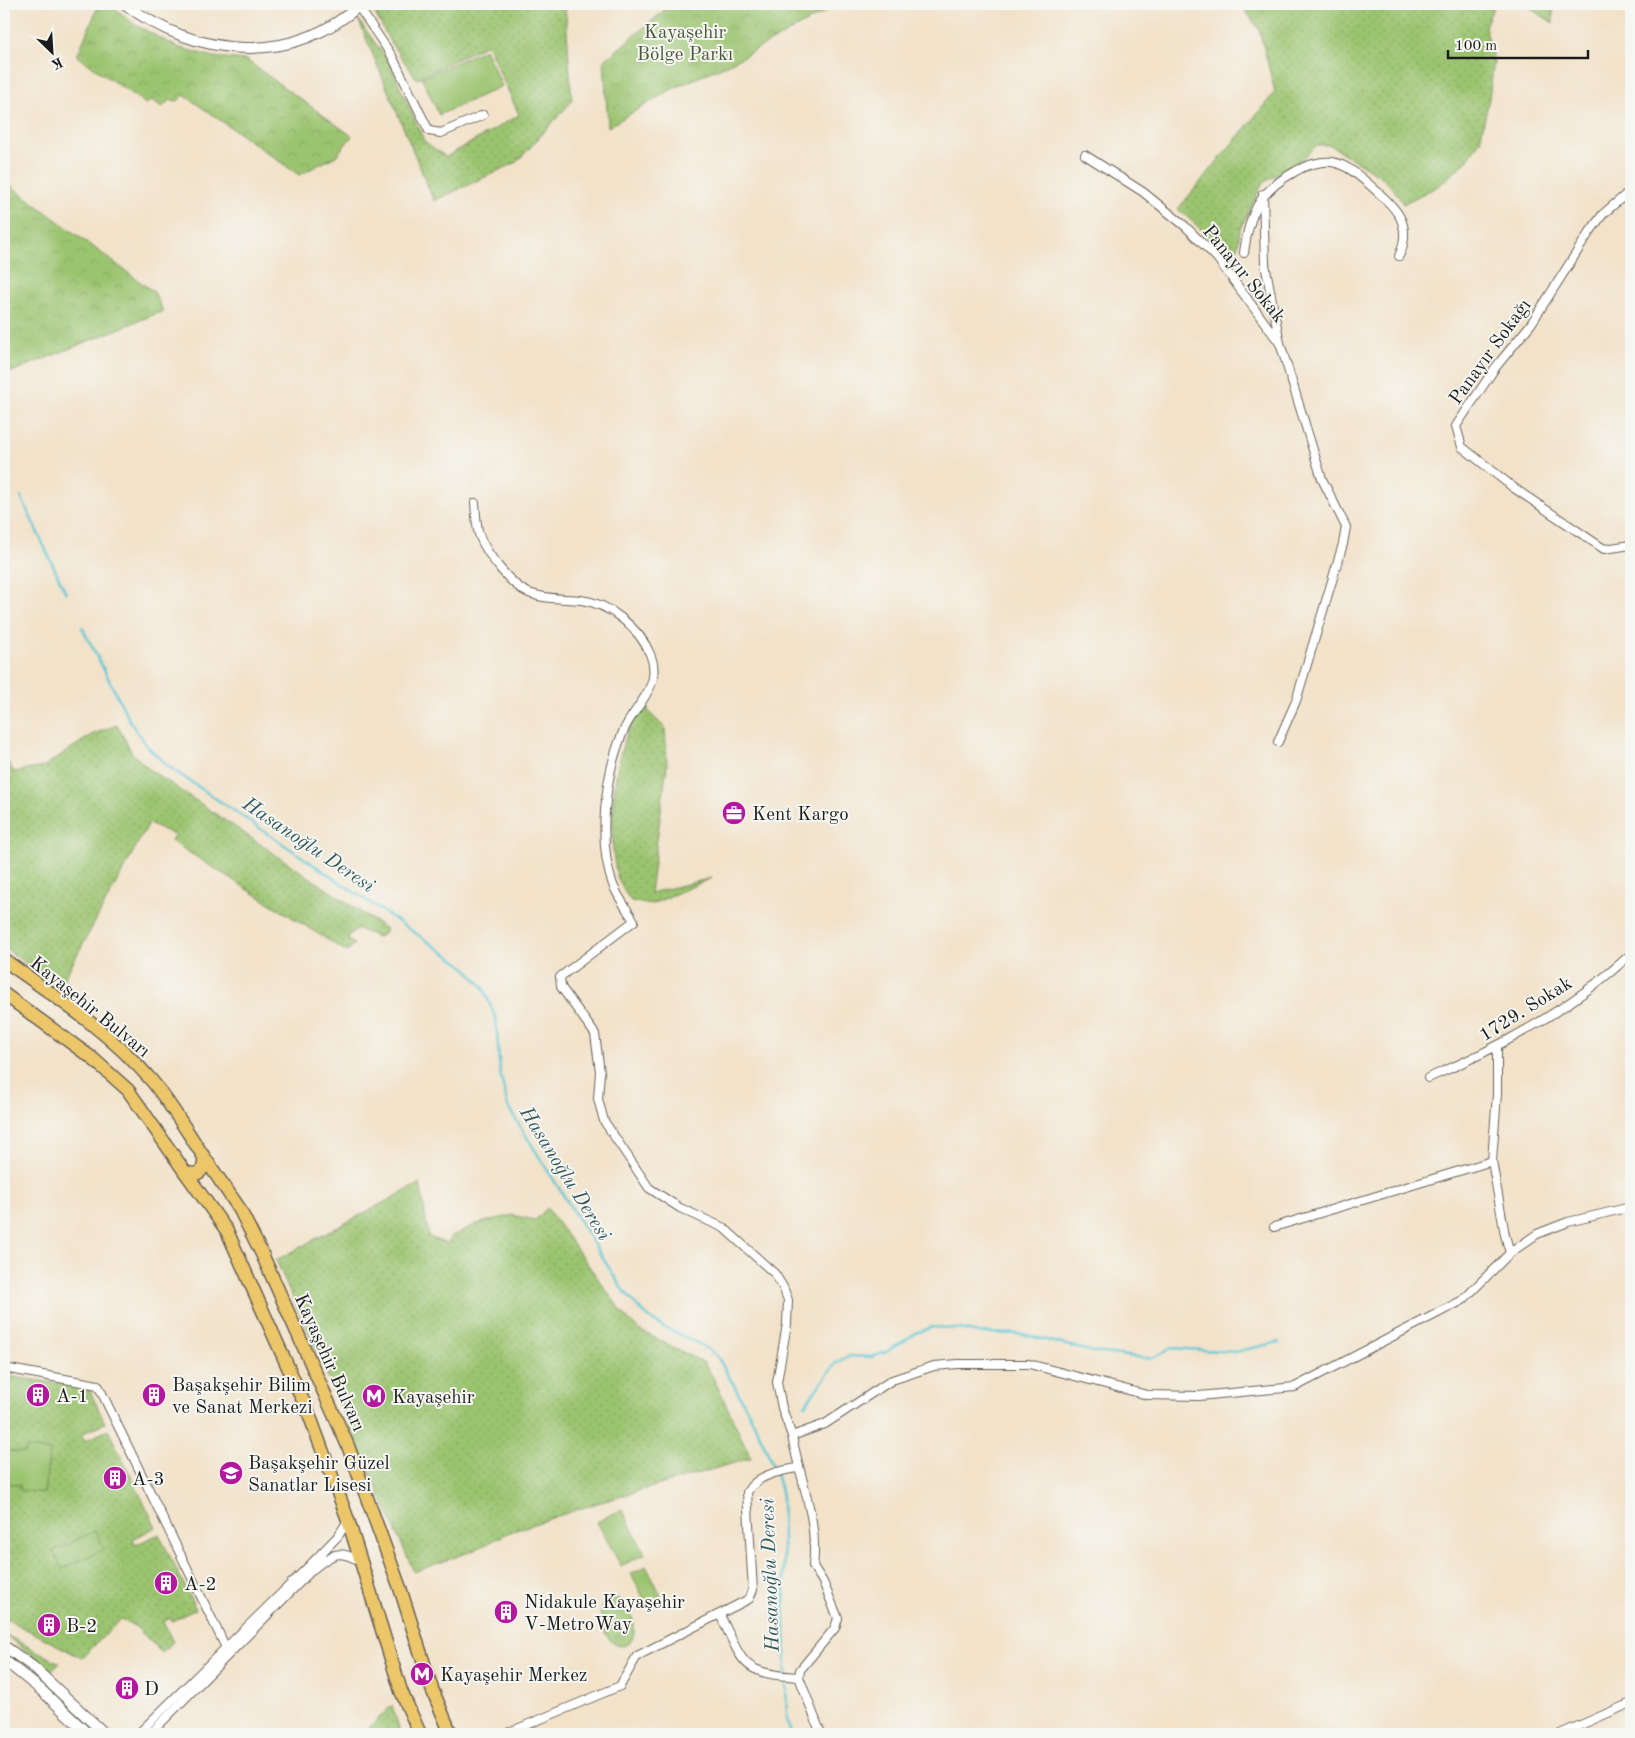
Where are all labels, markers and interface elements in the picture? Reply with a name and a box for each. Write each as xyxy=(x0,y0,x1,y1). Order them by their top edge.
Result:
park label: Kayaşehir Bölge Parkı xyxy=(637,24,733,65)
north arrow xyxy=(28,28,78,78)
scale bar xyxy=(1448,28,1588,60)
text: 100 m xyxy=(1455,39,1497,54)
text: K xyxy=(49,54,65,72)
street label: Panayır Sokak xyxy=(1198,222,1288,327)
street label: Panayır Sokağı xyxy=(1447,296,1535,409)
water label: Hasanoğlu Deresi xyxy=(238,794,378,897)
office icon: Kent Kargo xyxy=(721,800,747,826)
place label: Kent Kargo xyxy=(752,806,849,825)
street label: Kayaşehir Bulvarı xyxy=(26,954,153,1062)
street label: 1729. Sokak xyxy=(1477,974,1576,1046)
water label: Hasanoğlu Deresi xyxy=(514,1103,614,1245)
street label: Kayaşehir Bulvarı xyxy=(290,1292,367,1434)
place label: Başakşehir Bilim ve Sanat Merkezi xyxy=(172,1377,313,1418)
building icon: A-1 xyxy=(25,1382,51,1408)
building icon: Başakşehir Bilim ve Sanat Merkezi xyxy=(141,1382,167,1408)
metro station icon: Kayaşehir xyxy=(361,1383,387,1409)
place label: A-1 xyxy=(56,1388,89,1407)
place label: Kayaşehir xyxy=(392,1389,475,1408)
place label: Başakşehir Güzel Sanatlar Lisesi xyxy=(248,1455,390,1496)
school or university icon: Başakşehir Güzel Sanatlar Lisesi xyxy=(218,1460,244,1486)
building icon: A-3 xyxy=(102,1465,128,1491)
place label: A-3 xyxy=(132,1471,165,1490)
water label: Hasanoğlu Deresi xyxy=(758,1497,784,1653)
building icon: A-2 xyxy=(153,1570,179,1596)
place label: A-2 xyxy=(184,1576,217,1595)
place label: Nidakule Kayaşehir V-MetroWay xyxy=(524,1594,685,1635)
building icon: Nidakule Kayaşehir V-MetroWay xyxy=(493,1599,519,1625)
building icon: B-2 xyxy=(36,1612,62,1638)
place label: B-2 xyxy=(66,1618,97,1637)
metro station icon: Kayaşehir Merkez xyxy=(409,1661,435,1687)
place label: Kayaşehir Merkez xyxy=(440,1667,587,1686)
building icon: D xyxy=(114,1675,140,1701)
place label: D xyxy=(144,1681,159,1700)

